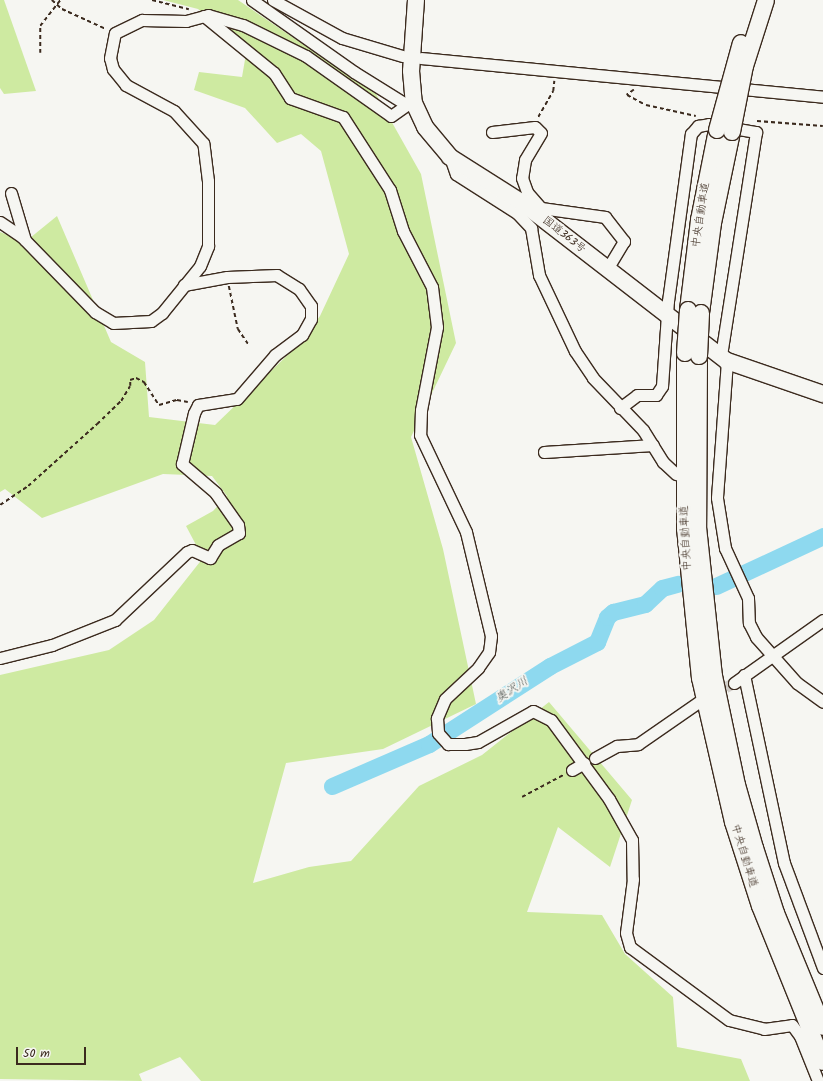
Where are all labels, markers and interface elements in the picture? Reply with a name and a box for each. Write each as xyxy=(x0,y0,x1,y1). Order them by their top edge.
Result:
street label: 中央自動車道 xyxy=(689,181,713,249)
street label: 国道363号 xyxy=(540,214,588,256)
street label: 中央自動車道 xyxy=(678,505,694,571)
water label: 奥沢川 xyxy=(493,674,531,706)
street label: 中央自動車道 xyxy=(728,823,760,889)
scale bar xyxy=(18,1039,88,1065)
text: 50 m xyxy=(23,1044,50,1063)

